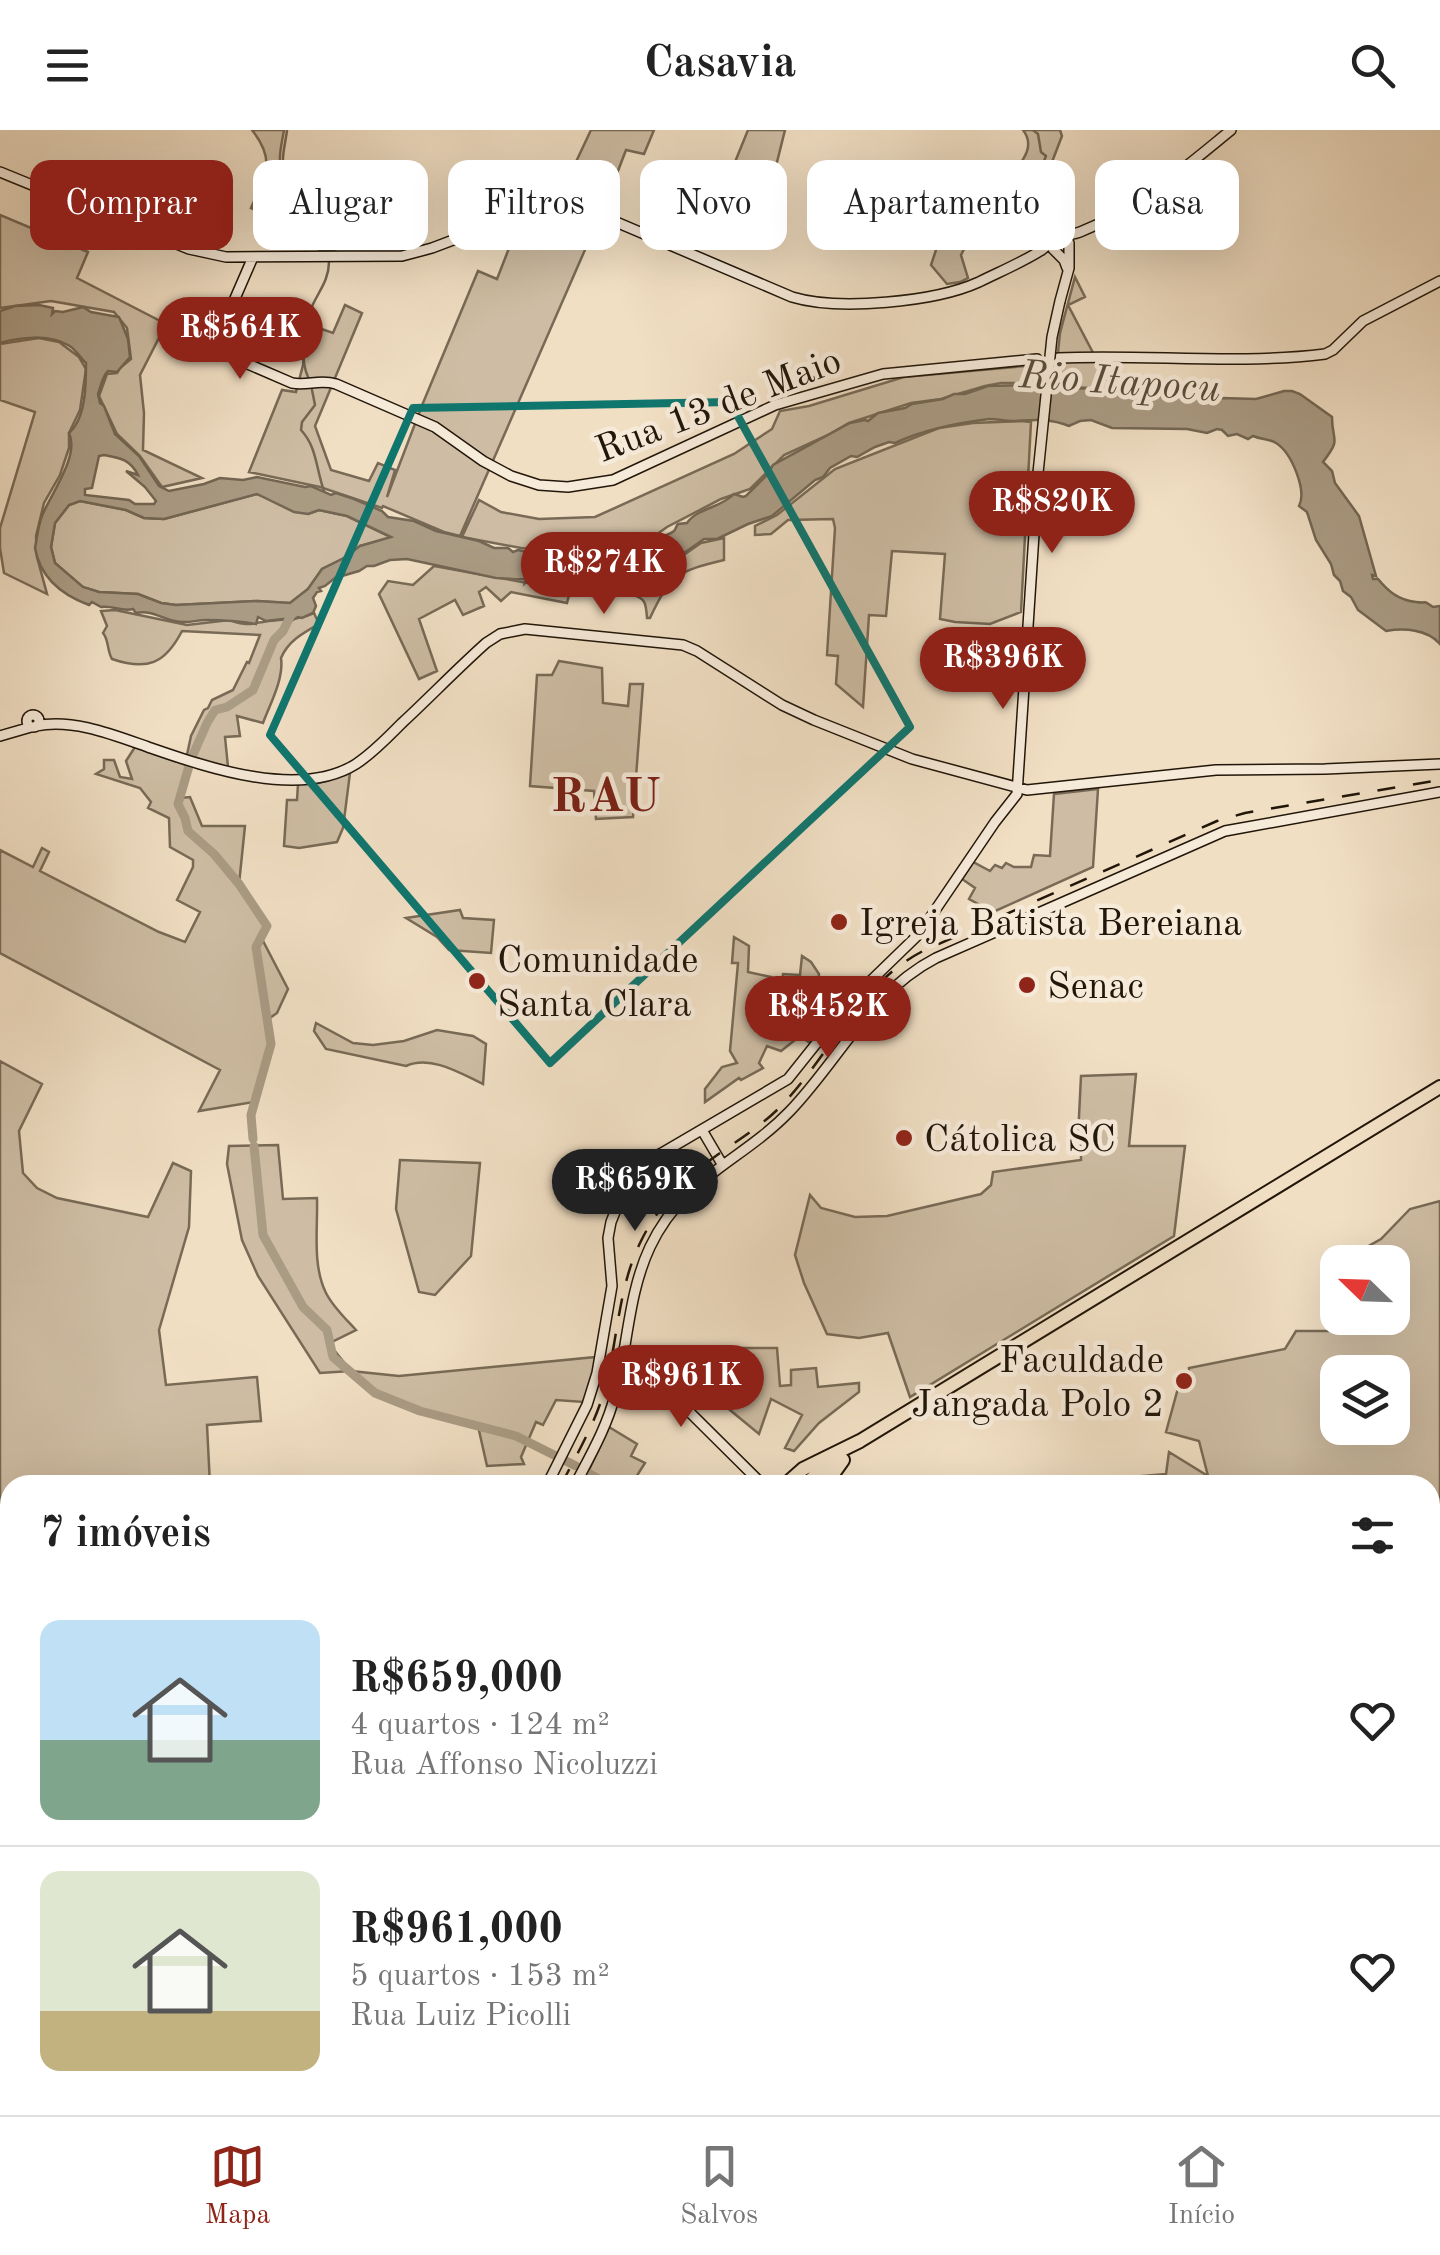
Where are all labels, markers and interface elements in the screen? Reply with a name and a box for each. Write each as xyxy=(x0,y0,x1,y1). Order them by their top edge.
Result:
icon: menu xyxy=(40,38,95,93)
icon: search xyxy=(1345,38,1400,93)
text: Casavia xyxy=(644,42,796,87)
chip: Comprar xyxy=(30,160,233,250)
chip: Alugar xyxy=(253,160,428,250)
chip: Filtros xyxy=(448,160,620,250)
chip: Novo xyxy=(640,160,787,250)
chip: Apartamento xyxy=(807,160,1075,250)
chip: Casa xyxy=(1095,160,1239,250)
pin: R$564K xyxy=(159,297,321,382)
text: R$564K xyxy=(179,313,301,345)
street label: Rua 13 de Maio xyxy=(591,343,847,471)
water label: Rio Itapocu xyxy=(1017,357,1222,411)
pin: R$820K xyxy=(971,471,1133,556)
text: R$820K xyxy=(991,487,1113,519)
pin: R$274K xyxy=(523,532,685,617)
text: R$274K xyxy=(543,548,665,580)
pin: R$396K xyxy=(922,627,1084,712)
text: R$396K xyxy=(942,643,1064,675)
district label: RAU xyxy=(550,774,664,822)
place label: Igreja Batista Bereiana xyxy=(859,906,1242,944)
marker: Igreja Batista Bereiana xyxy=(828,911,850,933)
place label: Comunidade Santa Clara xyxy=(497,943,698,1025)
place label: Senac xyxy=(1047,969,1144,1007)
marker: Comunidade Santa Clara xyxy=(466,970,488,992)
marker: Senac xyxy=(1016,974,1038,996)
pin: R$452K xyxy=(747,976,909,1061)
text: R$452K xyxy=(767,992,889,1024)
place label: Cátolica SC xyxy=(924,1122,1116,1160)
marker: Cátolica SC xyxy=(893,1127,915,1149)
pin: R$659K xyxy=(554,1149,716,1234)
text: R$659K xyxy=(574,1165,696,1197)
north arrow xyxy=(1320,1245,1410,1335)
map controls xyxy=(1320,1245,1410,1445)
place label: Faculdade Jangada Polo 2 xyxy=(911,1343,1164,1425)
pin: R$961K xyxy=(600,1345,762,1430)
button: layers xyxy=(1320,1355,1410,1445)
text: R$961K xyxy=(620,1361,742,1393)
marker: Faculdade Jangada Polo 2 xyxy=(1173,1370,1195,1392)
icon: filters xyxy=(1345,1508,1400,1563)
text: 7 imóveis xyxy=(40,1514,211,1556)
text: R$659,000 xyxy=(350,1659,563,1701)
icon: home xyxy=(120,1660,240,1780)
icon: heart xyxy=(1345,1693,1400,1748)
text: 4 quartos · 124 m² xyxy=(350,1710,610,1742)
text: Rua Affonso Nicoluzzi xyxy=(350,1750,658,1782)
text: R$961,000 xyxy=(350,1910,563,1952)
icon: home xyxy=(120,1911,240,2031)
icon: heart xyxy=(1345,1944,1400,1999)
text: 5 quartos · 153 m² xyxy=(350,1961,610,1993)
text: Rua Luiz Picolli xyxy=(350,2001,571,2033)
tab: Mapa xyxy=(205,2139,270,2234)
tab: Salvos xyxy=(680,2139,758,2234)
tab: Início xyxy=(1168,2139,1235,2234)

